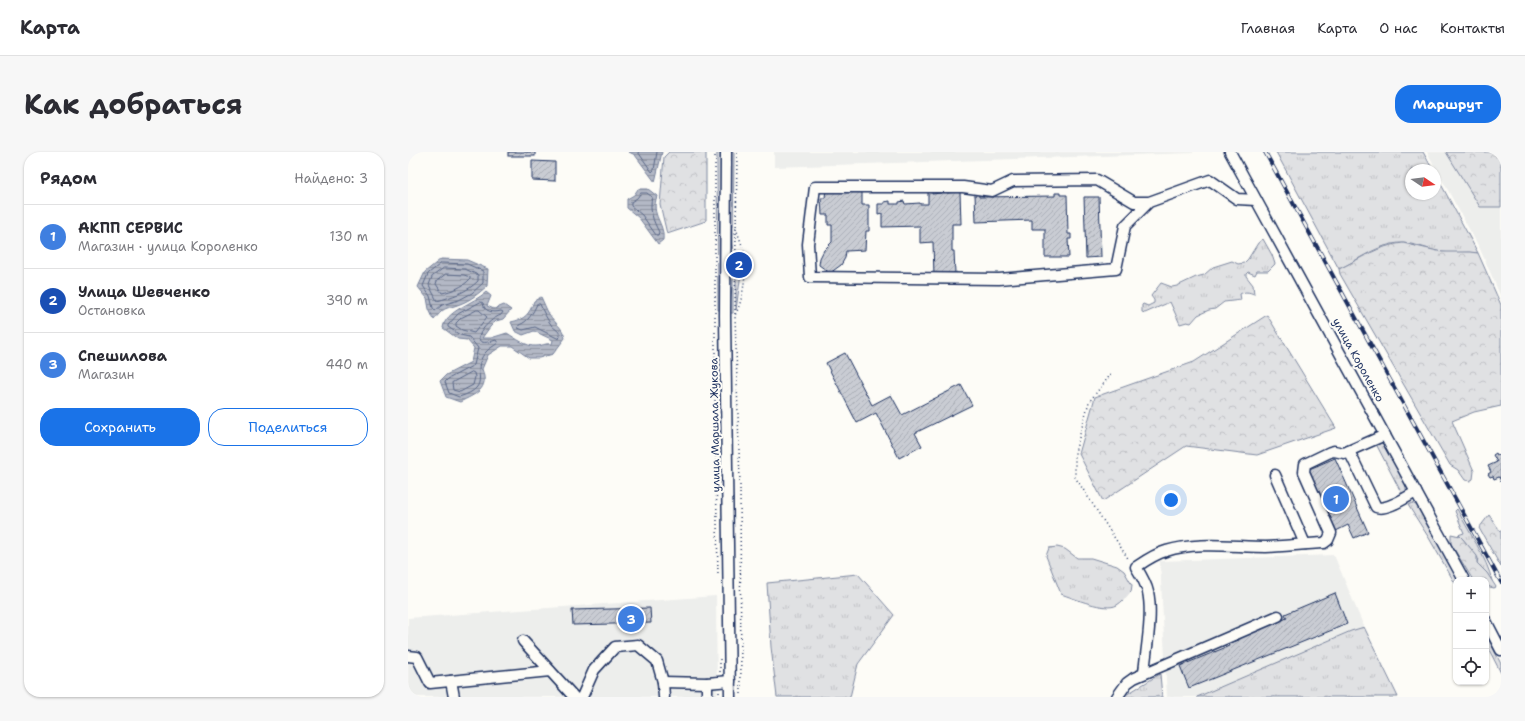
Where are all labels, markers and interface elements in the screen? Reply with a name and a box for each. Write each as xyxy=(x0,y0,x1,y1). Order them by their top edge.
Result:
text: Карта xyxy=(20,15,80,40)
text: Главная xyxy=(1241,19,1295,37)
text: Карта xyxy=(1317,19,1357,37)
text: О нас xyxy=(1379,19,1418,37)
text: Контакты xyxy=(1440,19,1505,37)
text: Как добраться xyxy=(24,85,243,123)
button: Маршрут xyxy=(1395,85,1501,123)
north arrow xyxy=(1405,164,1441,200)
text: Рядом xyxy=(40,167,97,189)
text: Найдено: 3 xyxy=(294,170,368,187)
text: АКПП СЕРВИС xyxy=(78,218,183,238)
text: 1 xyxy=(50,228,56,245)
text: 130 m xyxy=(330,228,368,245)
text: Магазин · улица Короленко xyxy=(78,238,258,255)
pin: 2 xyxy=(726,250,752,280)
text: Улица Шевченко xyxy=(78,282,210,302)
text: 2 xyxy=(48,292,58,309)
text: 390 m xyxy=(326,292,368,309)
text: Остановка xyxy=(78,302,145,319)
street label: улица Короленко xyxy=(1329,315,1387,405)
text: Спешилова xyxy=(78,346,167,366)
text: 3 xyxy=(48,356,58,373)
text: 440 m xyxy=(326,356,368,373)
street label: улица Маршала Жукова xyxy=(706,357,724,492)
text: Магазин xyxy=(78,366,134,383)
button: Сохранить xyxy=(40,408,200,446)
button: Поделиться xyxy=(208,408,368,446)
pin: 1 xyxy=(1323,484,1349,514)
your location xyxy=(1161,490,1181,510)
map controls xyxy=(1453,577,1489,685)
button: + xyxy=(1453,577,1489,613)
pin: 3 xyxy=(618,604,644,634)
button: − xyxy=(1453,613,1489,649)
button: locate xyxy=(1453,649,1489,685)

